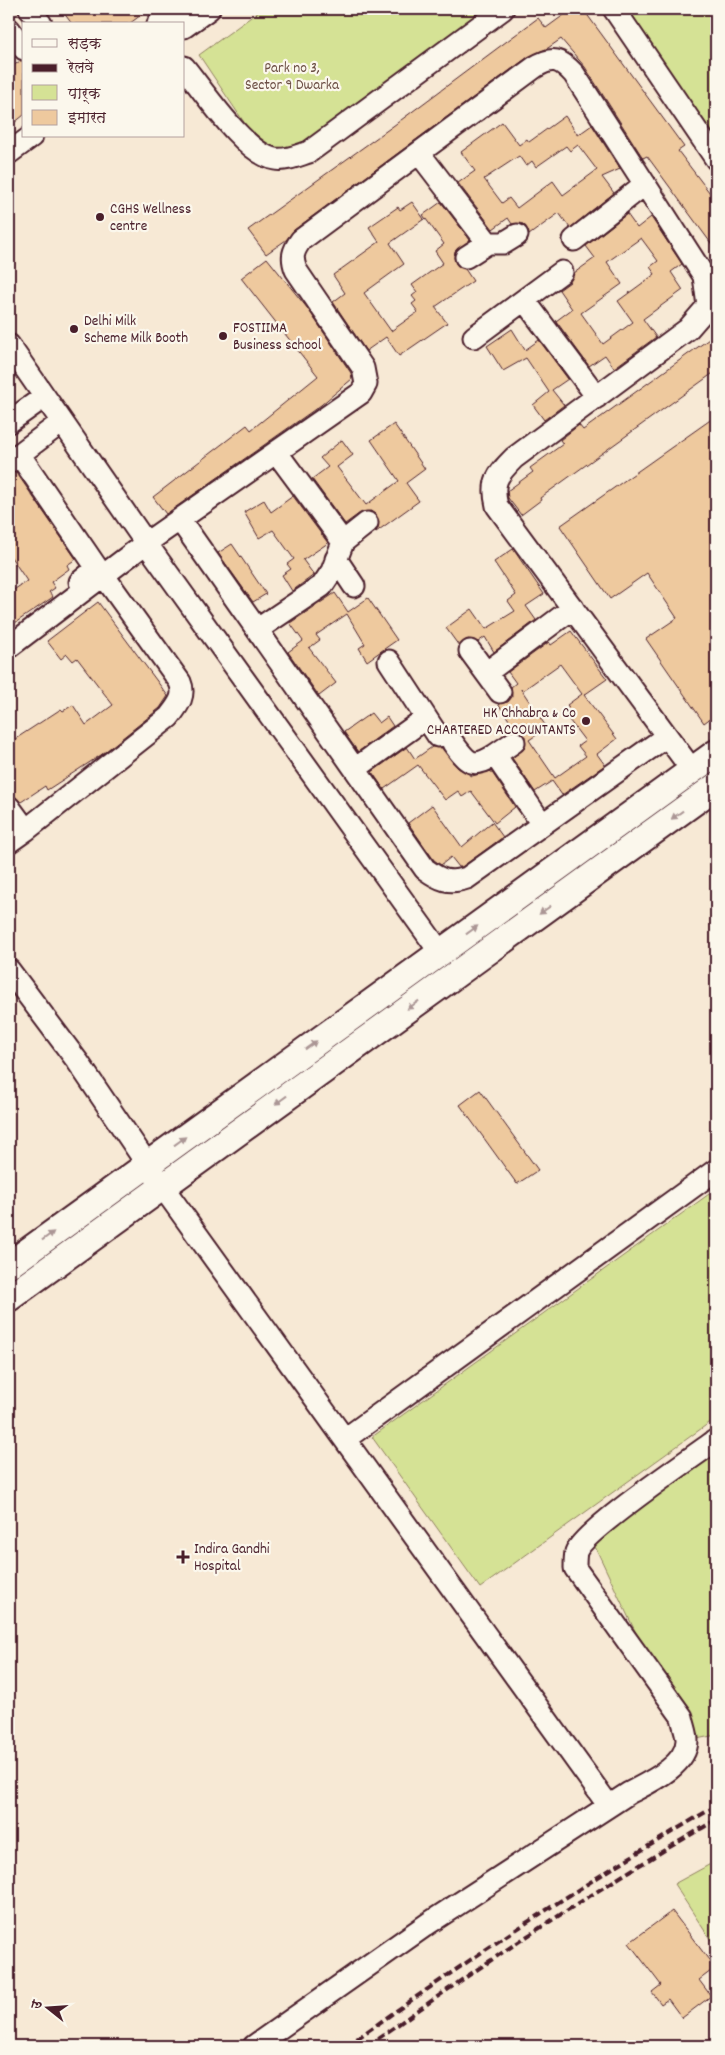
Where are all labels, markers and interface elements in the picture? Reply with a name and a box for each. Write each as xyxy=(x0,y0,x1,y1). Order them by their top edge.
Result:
legend xyxy=(22,22,185,138)
text: सड़क xyxy=(67,34,102,56)
text: रेलवे xyxy=(65,58,95,80)
park label: Park no 3, Sector 9 Dwarka xyxy=(245,58,340,97)
text: पार्क xyxy=(67,84,101,106)
text: इमारत xyxy=(67,108,107,130)
place label: CGHS Wellness centre xyxy=(110,199,191,238)
marker: CGHS Wellness centre xyxy=(94,211,106,223)
place label: Delhi Milk Scheme Milk Booth xyxy=(84,311,188,350)
place label: FOSTIIMA Business school xyxy=(233,318,322,357)
marker: Delhi Milk Scheme Milk Booth xyxy=(68,323,80,335)
marker: FOSTIIMA Business school xyxy=(217,330,229,342)
place label: HK Chhabra & Co CHARTERED ACCOUNTANTS xyxy=(427,703,576,742)
marker: HK Chhabra & Co CHARTERED ACCOUNTANTS xyxy=(580,715,592,727)
one-way arrow xyxy=(671,809,684,820)
one-way arrow xyxy=(539,904,552,915)
one-way arrow xyxy=(465,925,478,935)
one-way arrow xyxy=(406,1000,420,1010)
one-way arrow xyxy=(305,1041,318,1051)
one-way arrow xyxy=(274,1095,288,1105)
one-way arrow xyxy=(173,1136,187,1146)
one-way arrow xyxy=(41,1231,55,1241)
place label: Indira Gandhi Hospital xyxy=(194,1539,270,1578)
marker: Indira Gandhi Hospital xyxy=(176,1550,190,1564)
north arrow xyxy=(22,1982,72,2032)
text: उ xyxy=(26,1997,49,2012)

